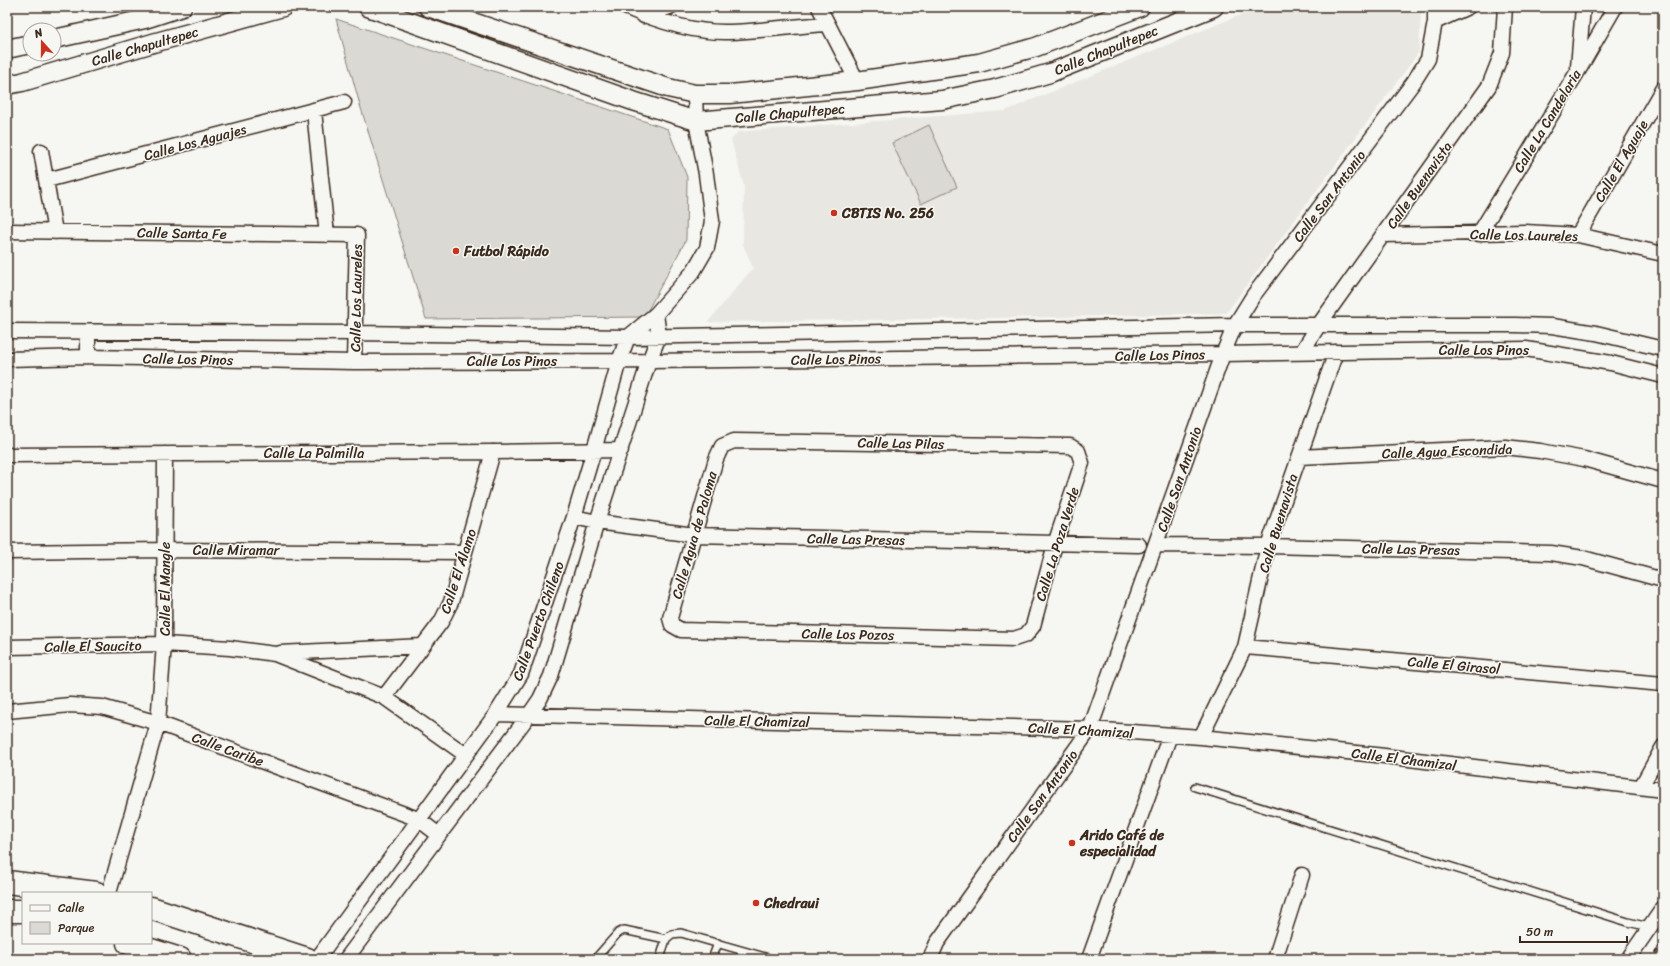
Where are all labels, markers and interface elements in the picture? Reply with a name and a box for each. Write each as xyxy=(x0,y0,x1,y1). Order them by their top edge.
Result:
street label: Calle Chapultepec xyxy=(1050,18,1162,83)
street label: Calle Chapultepec xyxy=(89,19,202,74)
north arrow xyxy=(22,22,62,62)
text: N xyxy=(31,23,46,44)
street label: Calle La Candelaria xyxy=(1507,64,1589,178)
street label: Calle Chapultepec xyxy=(734,96,846,131)
street label: Calle El Aguaje xyxy=(1588,115,1655,207)
street label: Calle Los Aguajes xyxy=(141,117,249,168)
street label: Calle Buenavista xyxy=(1380,136,1459,234)
street label: Calle San Antonio xyxy=(1286,145,1373,248)
place label: CBTIS No. 256 xyxy=(841,201,934,226)
marker: CBTIS No. 256 xyxy=(829,208,839,218)
street label: Calle Santa Fe xyxy=(137,220,227,247)
street label: Calle Los Laureles xyxy=(1470,222,1578,249)
place label: Futbol Rápido xyxy=(463,239,550,264)
street label: Calle Los Laureles xyxy=(343,244,370,352)
marker: Futbol Rápido xyxy=(451,246,461,256)
street label: Calle Los Pinos xyxy=(1439,338,1530,363)
street label: Calle Los Pinos xyxy=(1115,342,1206,369)
street label: Calle Los Pinos xyxy=(143,346,234,373)
street label: Calle Los Pinos xyxy=(791,346,882,373)
street label: Calle Los Pinos xyxy=(467,349,558,374)
street label: Calle San Antonio xyxy=(1150,423,1209,535)
street label: Calle Las Pilas xyxy=(857,430,945,457)
street label: Calle Agua Escondida xyxy=(1381,437,1513,466)
street label: Calle La Palmilla xyxy=(264,441,364,466)
street label: Calle Agua de Paloma xyxy=(664,468,725,602)
street label: Calle Buenavista xyxy=(1252,471,1305,576)
street label: Calle La Poza Verde xyxy=(1028,484,1087,604)
street label: Calle El Álamo xyxy=(433,525,484,617)
street label: Calle Las Presas xyxy=(807,526,905,553)
street label: Calle Las Presas xyxy=(1362,536,1460,563)
street label: Calle Miramar xyxy=(193,538,281,563)
street label: Calle El Mangle xyxy=(153,542,178,636)
street label: Calle Puerto Chileno xyxy=(505,558,572,685)
street label: Calle Los Pozos xyxy=(801,621,895,648)
street label: Calle El Saucito xyxy=(44,633,142,660)
street label: Calle El Girasol xyxy=(1407,649,1502,682)
street label: Calle El Chamizal xyxy=(704,708,811,735)
street label: Calle El Chamizal xyxy=(1028,715,1135,746)
street label: Calle Caribe xyxy=(188,725,267,774)
street label: Calle El Chamizal xyxy=(1350,741,1459,778)
street label: Calle San Antonio xyxy=(1000,744,1085,848)
place label: Arido Café de especialidad xyxy=(1079,823,1165,864)
marker: Arido Café de especialidad xyxy=(1067,838,1077,848)
place label: Chedraui xyxy=(763,891,820,916)
legend xyxy=(22,892,152,944)
text: Calle xyxy=(58,897,85,919)
marker: Chedraui xyxy=(751,898,761,908)
text: Parque xyxy=(58,917,95,939)
scale bar xyxy=(1520,918,1627,944)
text: 50 m xyxy=(1526,921,1553,943)

